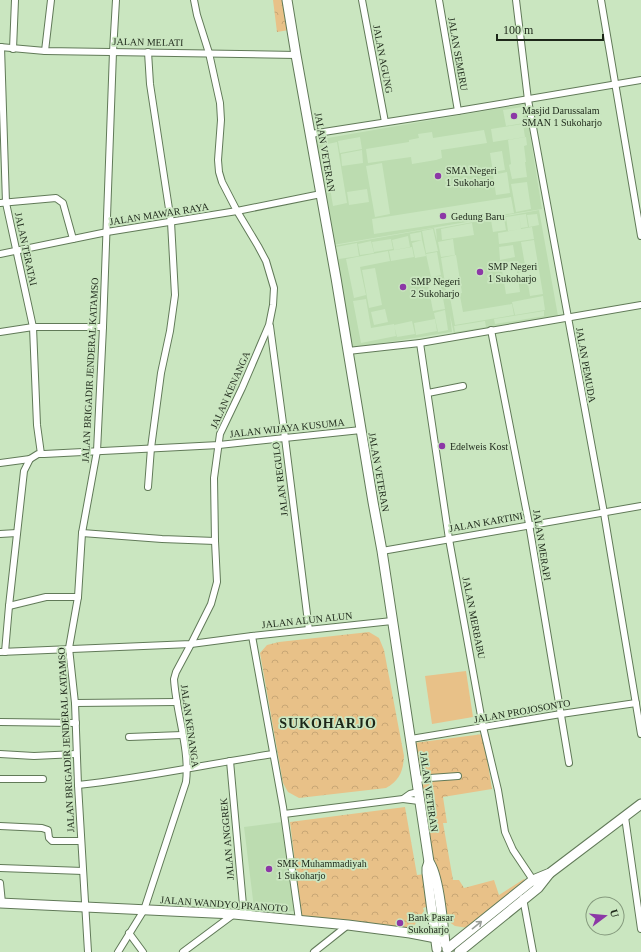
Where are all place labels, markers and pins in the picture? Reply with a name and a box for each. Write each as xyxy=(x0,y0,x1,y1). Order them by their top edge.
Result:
place label: Masjid Darussalam SMAN 1 Sukoharjo xyxy=(522,105,602,128)
marker: Masjid Darussalam SMAN 1 Sukoharjo xyxy=(509,111,519,121)
place label: SMA Negeri 1 Sukoharjo xyxy=(446,165,497,188)
marker: SMA Negeri 1 Sukoharjo xyxy=(433,171,443,181)
marker: Gedung Baru xyxy=(438,211,448,221)
place label: Gedung Baru xyxy=(451,211,505,222)
place label: SMP Negeri 1 Sukoharjo xyxy=(488,261,538,284)
marker: SMP Negeri 1 Sukoharjo xyxy=(475,267,485,277)
place label: SMP Negeri 2 Sukoharjo xyxy=(411,276,461,299)
marker: SMP Negeri 2 Sukoharjo xyxy=(398,282,408,292)
marker: Edelweis Kost xyxy=(437,441,447,451)
place label: Edelweis Kost xyxy=(450,441,508,452)
place label: SMK Muhammadiyah 1 Sukoharjo xyxy=(277,858,367,881)
marker: SMK Muhammadiyah 1 Sukoharjo xyxy=(264,864,274,874)
place label: Bank Pasar Sukoharjo xyxy=(408,912,454,935)
marker: Bank Pasar Sukoharjo xyxy=(395,918,405,928)

